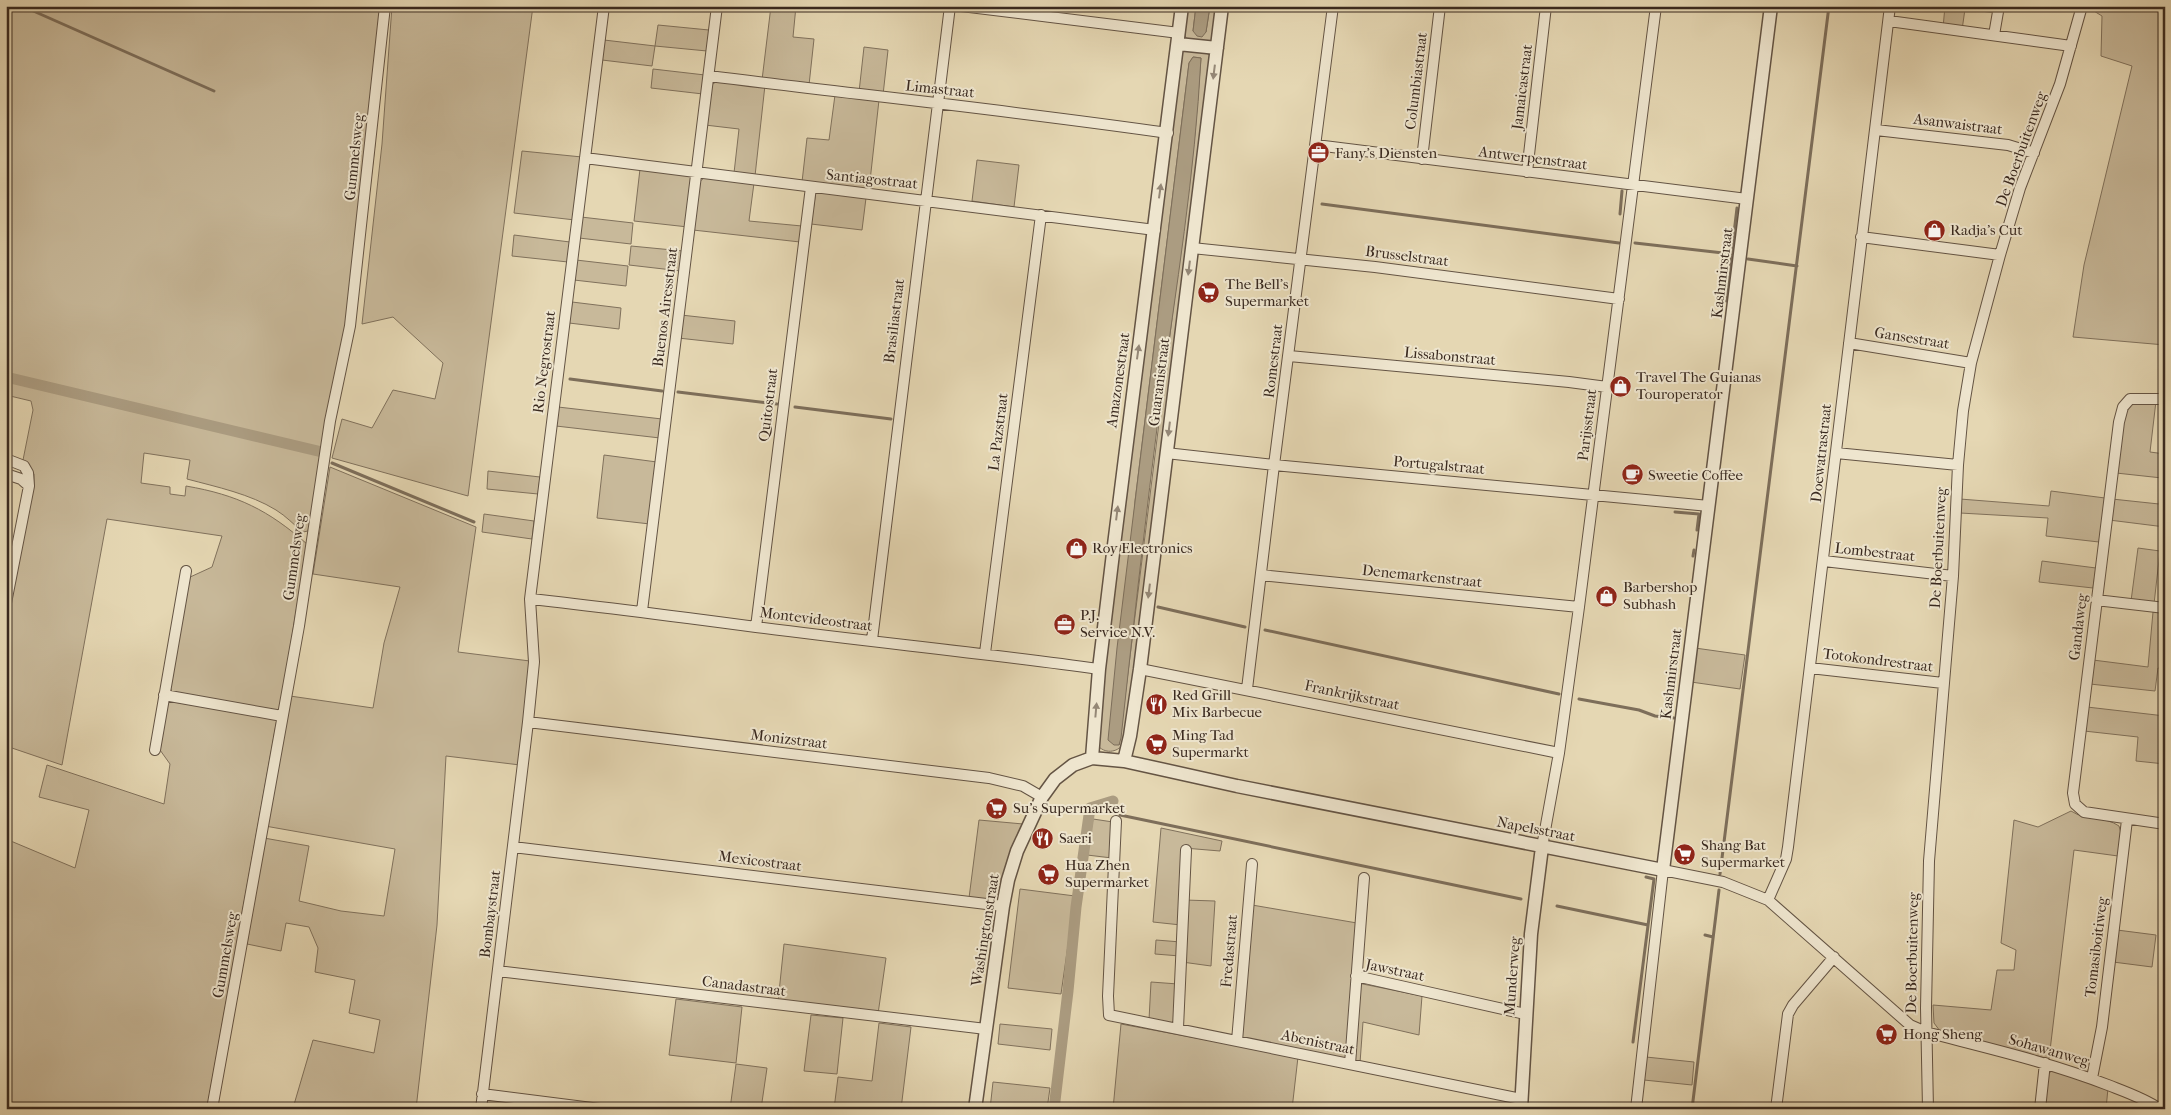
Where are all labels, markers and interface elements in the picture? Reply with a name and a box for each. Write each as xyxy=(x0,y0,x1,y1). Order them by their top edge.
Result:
street label: Columbiastraat xyxy=(1401,31,1431,131)
street label: Jamaicastraat xyxy=(1508,43,1536,132)
one-way arrow xyxy=(1210,64,1218,80)
street label: Limastraat xyxy=(905,76,976,102)
street label: De Boerbuitenweg xyxy=(1992,88,2051,209)
street label: Asanwaistraat xyxy=(1912,109,2004,138)
street label: Gummelsweg xyxy=(340,112,368,201)
office icon: Fany's Diensten xyxy=(1307,141,1331,165)
street label: Antwerpenstraat xyxy=(1477,142,1589,174)
place label: Fany's Diensten xyxy=(1335,144,1438,162)
street label: Santiagostraat xyxy=(825,165,919,193)
one-way arrow xyxy=(1156,183,1164,199)
shop icon: Radja's Cut xyxy=(1922,218,1946,242)
place label: Radja's Cut xyxy=(1950,221,2023,239)
street label: Kashmirstraat xyxy=(1707,226,1737,320)
street label: Brusselstraat xyxy=(1364,242,1450,270)
street label: Buenos Airesstraat xyxy=(649,245,681,368)
one-way arrow xyxy=(1185,260,1193,276)
place label: The Bell's Supermarket xyxy=(1225,275,1310,310)
street label: Brasiliastraat xyxy=(880,277,908,364)
supermarket icon: The Bell's Supermarket xyxy=(1197,281,1221,305)
street label: Rio Negrostraat xyxy=(529,309,559,414)
street label: Romestraat xyxy=(1260,322,1287,399)
street label: Gansestraat xyxy=(1873,323,1951,353)
street label: Amazonestraat xyxy=(1102,331,1134,430)
street label: Guaranistraat xyxy=(1145,336,1173,427)
street label: Lissabonstraat xyxy=(1403,343,1497,369)
one-way arrow xyxy=(1134,344,1142,360)
street label: Quitostraat xyxy=(755,367,782,443)
place label: Travel The Guianas Touroperator xyxy=(1636,368,1762,403)
shop icon: Travel The Guianas Touroperator xyxy=(1608,374,1632,398)
street label: Parijsstraat xyxy=(1574,387,1600,462)
street label: La Pazstraat xyxy=(984,391,1012,472)
street label: Doewatrastraat xyxy=(1807,402,1835,503)
one-way arrow xyxy=(1165,422,1173,438)
street label: Portugalstraat xyxy=(1392,452,1486,478)
cafe icon: Sweetie Coffee xyxy=(1620,463,1644,487)
place label: Sweetie Coffee xyxy=(1648,466,1743,484)
street label: De Boerbuitenweg xyxy=(1926,486,1950,609)
one-way arrow xyxy=(1113,505,1121,521)
street label: Gummelsweg xyxy=(279,512,309,601)
shop icon: Roy Electronics xyxy=(1064,536,1088,560)
place label: Roy Electronics xyxy=(1092,539,1193,557)
street label: Lombestraat xyxy=(1834,539,1917,565)
street label: Denemarkenstraat xyxy=(1361,561,1484,591)
place label: Barbershop Subhash xyxy=(1623,578,1697,613)
one-way arrow xyxy=(1145,583,1153,599)
shop icon: Barbershop Subhash xyxy=(1595,584,1619,608)
street label: Gandaweg xyxy=(2065,592,2091,662)
street label: Montevideostraat xyxy=(758,603,874,635)
place label: P.J. Service N.V. xyxy=(1080,606,1155,641)
office icon: P.J. Service N.V. xyxy=(1052,612,1076,636)
street label: Kashmirstraat xyxy=(1656,627,1686,721)
street label: Totokondrestraat xyxy=(1822,644,1935,676)
street label: Frankrijkstraat xyxy=(1303,676,1402,714)
place label: Red Grill Mix Barbecue xyxy=(1172,686,1263,721)
restaurant icon: Red Grill Mix Barbecue xyxy=(1144,692,1168,716)
one-way arrow xyxy=(1092,701,1100,717)
street label: Monizstraat xyxy=(750,725,829,753)
place label: Ming Tad Supermarkt xyxy=(1172,726,1249,761)
supermarket icon: Ming Tad Supermarkt xyxy=(1144,732,1168,756)
supermarket icon: Su's Supermarket xyxy=(985,796,1009,820)
place label: Su's Supermarket xyxy=(1013,799,1126,817)
street label: Napelsstraat xyxy=(1495,813,1577,846)
restaurant icon: Saeri xyxy=(1031,826,1055,850)
place label: Saeri xyxy=(1059,829,1092,847)
place label: Shang Bat Supermarket xyxy=(1701,836,1786,871)
supermarket icon: Shang Bat Supermarket xyxy=(1673,842,1697,866)
street label: Mexicostraat xyxy=(717,847,803,875)
place label: Hua Zhen Supermarket xyxy=(1065,856,1150,891)
supermarket icon: Hua Zhen Supermarket xyxy=(1037,862,1061,886)
street label: Bombaystraat xyxy=(476,868,504,959)
street label: Washingtonstraat xyxy=(967,872,1003,989)
street label: De Boerbuitenweg xyxy=(1902,891,1922,1014)
street label: Tomasiboitiweg xyxy=(2081,895,2111,998)
street label: Gummelsweg xyxy=(209,909,242,1000)
street label: Fredastraat xyxy=(1217,913,1241,988)
street label: Munderweg xyxy=(1500,935,1524,1016)
street label: Jawstraat xyxy=(1363,955,1427,985)
street label: Canadastraat xyxy=(701,972,788,1000)
supermarket icon: Hong Sheng xyxy=(1875,1022,1899,1046)
street label: Abenistraat xyxy=(1279,1025,1357,1059)
place label: Hong Sheng xyxy=(1903,1025,1983,1043)
street label: Sohawanweg xyxy=(2007,1030,2092,1070)

